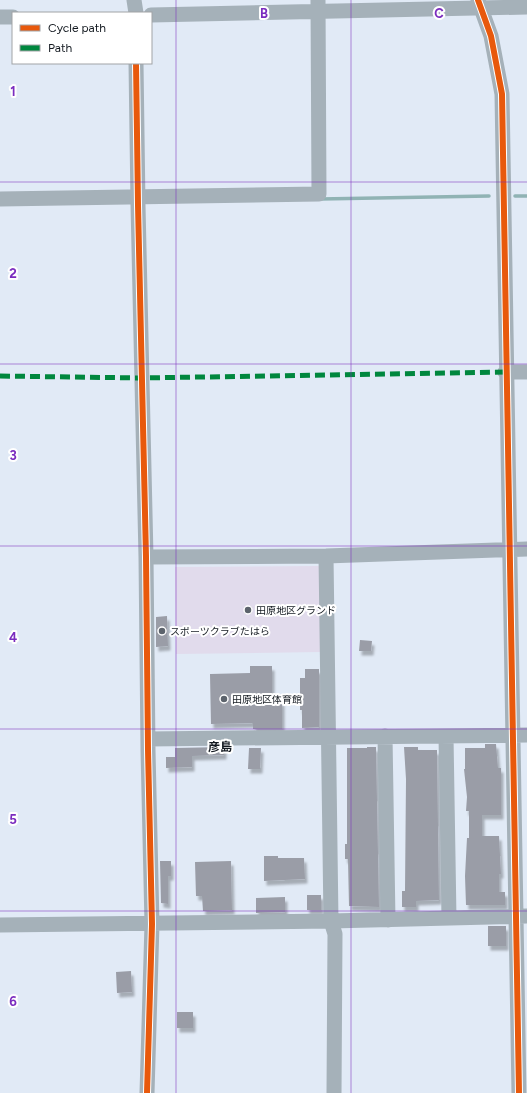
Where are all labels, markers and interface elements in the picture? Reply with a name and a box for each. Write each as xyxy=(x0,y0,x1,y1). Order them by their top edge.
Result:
text: B xyxy=(260,6,268,21)
text: C xyxy=(434,6,444,21)
legend xyxy=(12,12,152,64)
text: Cycle path xyxy=(48,21,106,35)
text: Path xyxy=(48,41,72,55)
text: 1 xyxy=(10,84,16,99)
text: 2 xyxy=(9,266,17,281)
text: 3 xyxy=(9,448,17,463)
place label: 田原地区グランド xyxy=(256,604,336,617)
marker: 田原地区グランド xyxy=(243,605,253,615)
place label: スポーツクラブたはら xyxy=(170,625,270,638)
marker: スポーツクラブたはら xyxy=(157,626,167,636)
text: 4 xyxy=(9,630,17,645)
place label: 田原地区体育館 xyxy=(232,693,302,706)
marker: 田原地区体育館 xyxy=(219,694,229,704)
district label: 彦島 xyxy=(208,740,232,754)
text: 5 xyxy=(9,812,17,827)
text: 6 xyxy=(9,994,17,1009)

